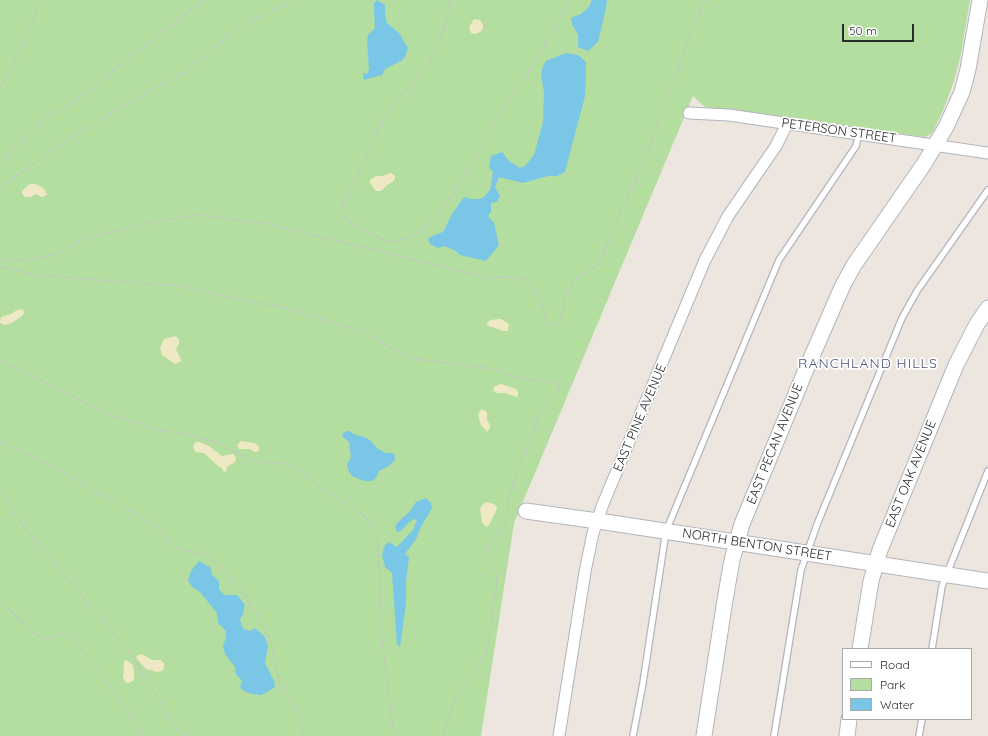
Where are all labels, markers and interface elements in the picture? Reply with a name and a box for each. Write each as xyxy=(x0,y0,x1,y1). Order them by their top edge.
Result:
scale bar xyxy=(844,16,916,42)
text: 50 m xyxy=(849,23,877,38)
street label: PETERSON STREET xyxy=(781,115,897,147)
district label: RANCHLAND HILLS xyxy=(798,356,938,372)
street label: EAST PINE AVENUE xyxy=(610,362,670,474)
street label: EAST PECAN AVENUE xyxy=(744,381,806,507)
street label: EAST OAK AVENUE xyxy=(882,418,940,530)
street label: NORTH BENTON STREET xyxy=(681,525,833,565)
legend xyxy=(842,648,972,720)
text: Road xyxy=(880,657,910,672)
text: Park xyxy=(880,677,905,692)
text: Water xyxy=(880,697,914,712)

